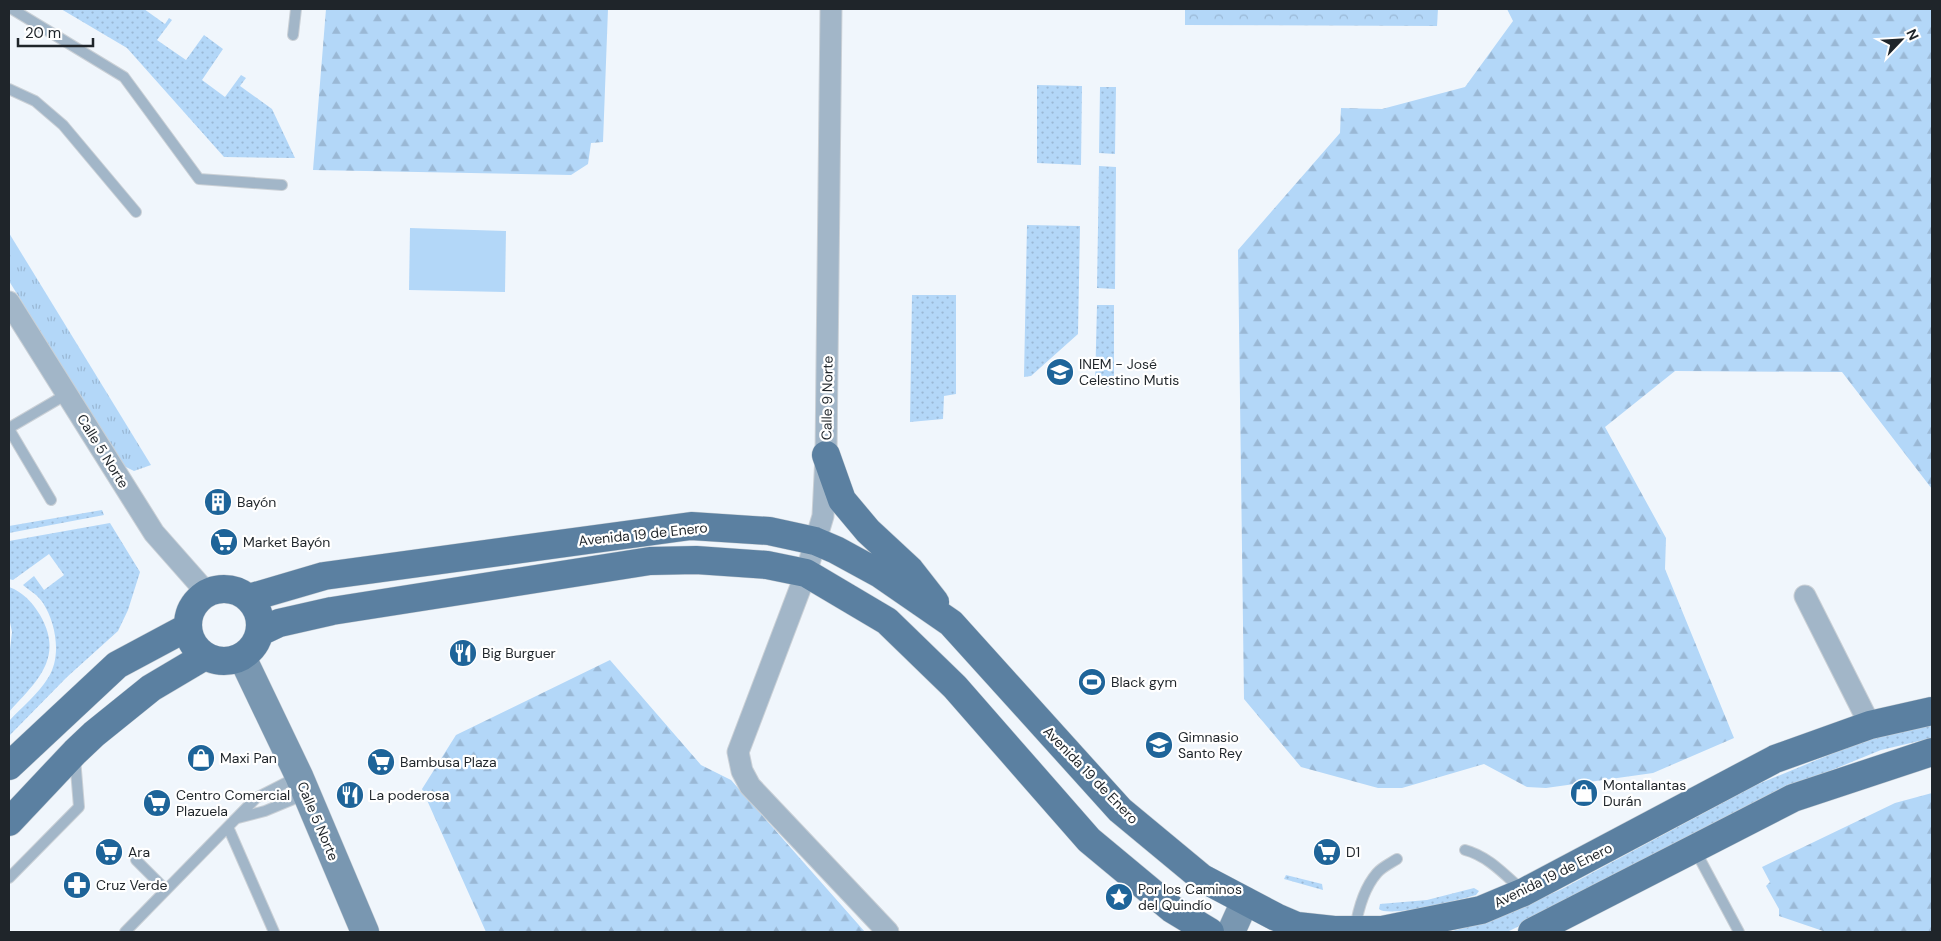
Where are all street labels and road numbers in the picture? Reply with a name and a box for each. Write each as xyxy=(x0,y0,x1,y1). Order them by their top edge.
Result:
street label: Calle 9 Norte xyxy=(817,356,837,440)
street label: Calle 5 Norte xyxy=(73,411,133,492)
street label: Avenida 19 de Enero xyxy=(578,518,708,550)
street label: Avenida 19 de Enero xyxy=(1040,722,1142,828)
street label: Calle 5 Norte xyxy=(293,779,343,863)
street label: Avenida 19 de Enero xyxy=(1491,839,1615,911)

